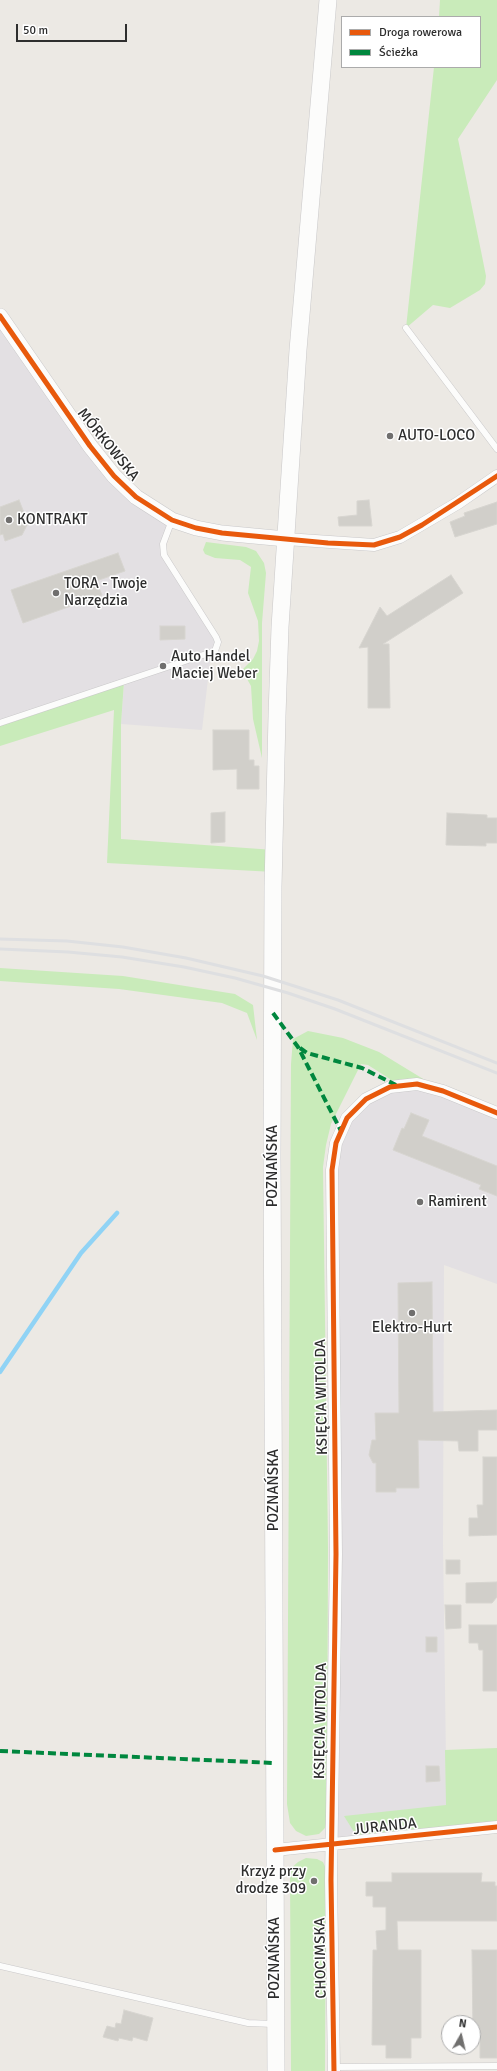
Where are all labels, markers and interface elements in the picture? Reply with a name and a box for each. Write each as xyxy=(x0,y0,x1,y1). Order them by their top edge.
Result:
scale bar xyxy=(18,16,129,42)
legend xyxy=(341,16,481,68)
text: 50 m xyxy=(23,23,48,38)
text: Droga rowerowa xyxy=(379,25,462,40)
text: Ścieżka xyxy=(379,45,418,60)
street label: MÓRKOWSKA xyxy=(73,405,143,485)
place label: AUTO-LOCO xyxy=(398,427,475,445)
marker: AUTO-LOCO xyxy=(385,431,395,441)
place label: KONTRAKT xyxy=(17,511,88,529)
marker: KONTRAKT xyxy=(4,515,14,525)
place label: TORA - Twoje Narzędzia xyxy=(64,575,147,610)
marker: TORA - Twoje Narzędzia xyxy=(51,588,61,598)
place label: Auto Handel Maciej Weber xyxy=(171,648,258,683)
marker: Auto Handel Maciej Weber xyxy=(158,661,168,671)
street label: POZNAŃSKA xyxy=(264,1125,282,1207)
place label: Ramirent xyxy=(428,1193,487,1211)
marker: Ramirent xyxy=(415,1197,425,1207)
marker: Elektro-Hurt xyxy=(407,1308,417,1318)
place label: Elektro-Hurt xyxy=(372,1319,452,1337)
street label: KSIĘCIA WITOLDA xyxy=(312,1339,332,1455)
street label: POZNAŃSKA xyxy=(265,1449,283,1531)
street label: KSIĘCIA WITOLDA xyxy=(311,1663,331,1779)
street label: JURANDA xyxy=(352,1815,418,1839)
place label: Krzyż przy drodze 309 xyxy=(235,1863,306,1898)
marker: Krzyż przy drodze 309 xyxy=(309,1876,319,1886)
street label: POZNAŃSKA xyxy=(266,1917,284,1999)
street label: CHOCIMSKA xyxy=(311,1917,331,1999)
north arrow xyxy=(441,2015,481,2055)
text: N xyxy=(458,2017,467,2031)

